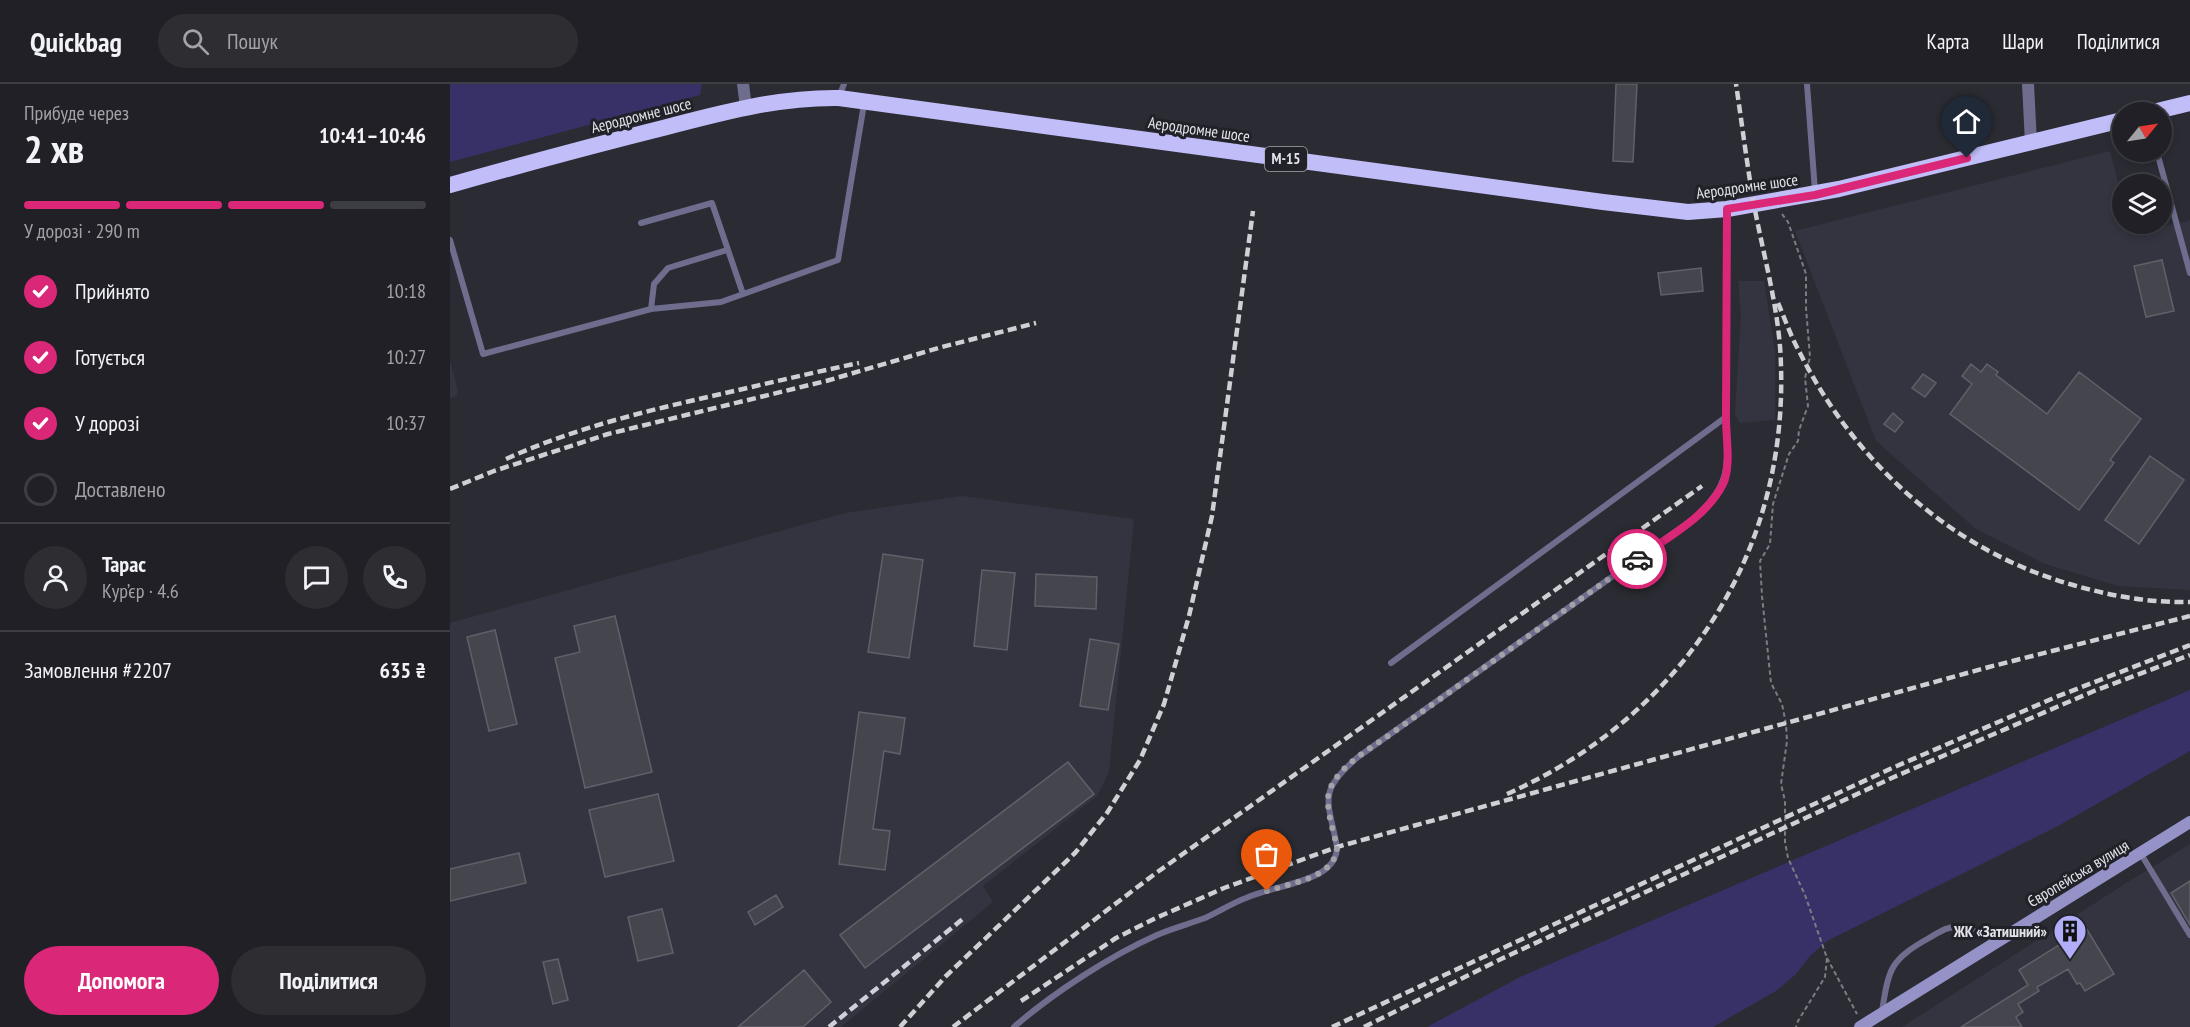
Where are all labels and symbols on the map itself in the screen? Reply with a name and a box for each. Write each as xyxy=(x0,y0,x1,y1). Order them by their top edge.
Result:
street label: Аеродромне шосе xyxy=(589,93,693,137)
pin xyxy=(1941,96,1992,158)
north arrow xyxy=(2112,102,2172,162)
street label: Аеродромне шосе xyxy=(1147,112,1251,146)
road number: М-15 xyxy=(1265,147,1307,171)
street label: Аеродромне шосе xyxy=(1695,169,1799,203)
courier xyxy=(1607,529,1667,589)
pin xyxy=(1241,829,1292,891)
street label: Європейська вулиця xyxy=(2024,835,2132,911)
building icon: ЖК «Затишний» xyxy=(2052,913,2088,960)
place label: ЖК «Затишний» xyxy=(1953,921,2048,941)

